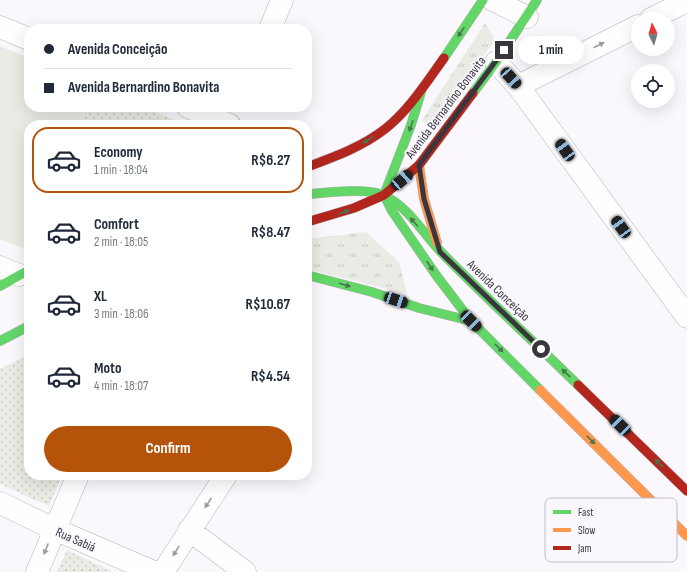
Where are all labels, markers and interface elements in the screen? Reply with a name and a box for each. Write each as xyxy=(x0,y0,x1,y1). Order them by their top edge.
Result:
north arrow xyxy=(631,12,675,56)
map controls xyxy=(631,12,675,108)
one-way arrow xyxy=(457,27,465,37)
callout: 1 min xyxy=(518,36,584,64)
text: Avenida Conceição xyxy=(68,40,168,59)
route end xyxy=(495,41,513,59)
text: 1 min xyxy=(539,42,563,58)
one-way arrow xyxy=(593,42,605,48)
street label: Avenida Bernardino Bonavita xyxy=(402,53,489,163)
button: locate xyxy=(631,64,675,108)
car xyxy=(499,65,523,91)
text: Avenida Bernardino Bonavita xyxy=(68,78,219,97)
one-way arrow xyxy=(407,121,413,133)
one-way arrow xyxy=(362,136,374,143)
car xyxy=(553,137,577,163)
icon: car xyxy=(46,142,82,178)
text: Economy xyxy=(94,143,143,162)
text: R$6.27 xyxy=(251,151,290,170)
text: 1 min · 18:04 xyxy=(94,162,148,178)
car xyxy=(389,168,415,192)
one-way arrow xyxy=(339,208,351,214)
icon: car xyxy=(46,214,82,250)
car xyxy=(609,214,633,240)
text: Comfort xyxy=(94,215,139,234)
one-way arrow xyxy=(409,217,419,227)
text: R$8.47 xyxy=(251,223,290,242)
text: 2 min · 18:05 xyxy=(94,234,148,250)
street label: Avenida Conceição xyxy=(463,256,533,325)
one-way arrow xyxy=(426,261,434,271)
one-way arrow xyxy=(339,282,351,288)
icon: car xyxy=(46,286,82,322)
text: XL xyxy=(94,287,107,306)
car xyxy=(383,291,409,309)
text: R$10.67 xyxy=(246,295,290,314)
text: 3 min · 18:06 xyxy=(94,306,149,322)
car xyxy=(458,308,484,334)
route start xyxy=(532,340,550,358)
one-way arrow xyxy=(494,344,504,353)
icon: car xyxy=(46,358,82,394)
text: Moto xyxy=(94,359,121,378)
text: R$4.54 xyxy=(251,367,290,386)
one-way arrow xyxy=(561,369,570,378)
text: 4 min · 18:07 xyxy=(94,378,148,394)
car xyxy=(607,412,633,438)
button: Confirm xyxy=(44,426,292,472)
one-way arrow xyxy=(586,435,596,445)
one-way arrow xyxy=(654,459,664,468)
one-way arrow xyxy=(204,498,212,508)
legend xyxy=(545,498,677,562)
text: Fast xyxy=(578,506,594,519)
street label: Rua Sabiá xyxy=(53,524,98,556)
text: Slow xyxy=(578,524,595,537)
text: Jam xyxy=(577,542,592,555)
one-way arrow xyxy=(43,544,49,555)
one-way arrow xyxy=(172,546,180,556)

